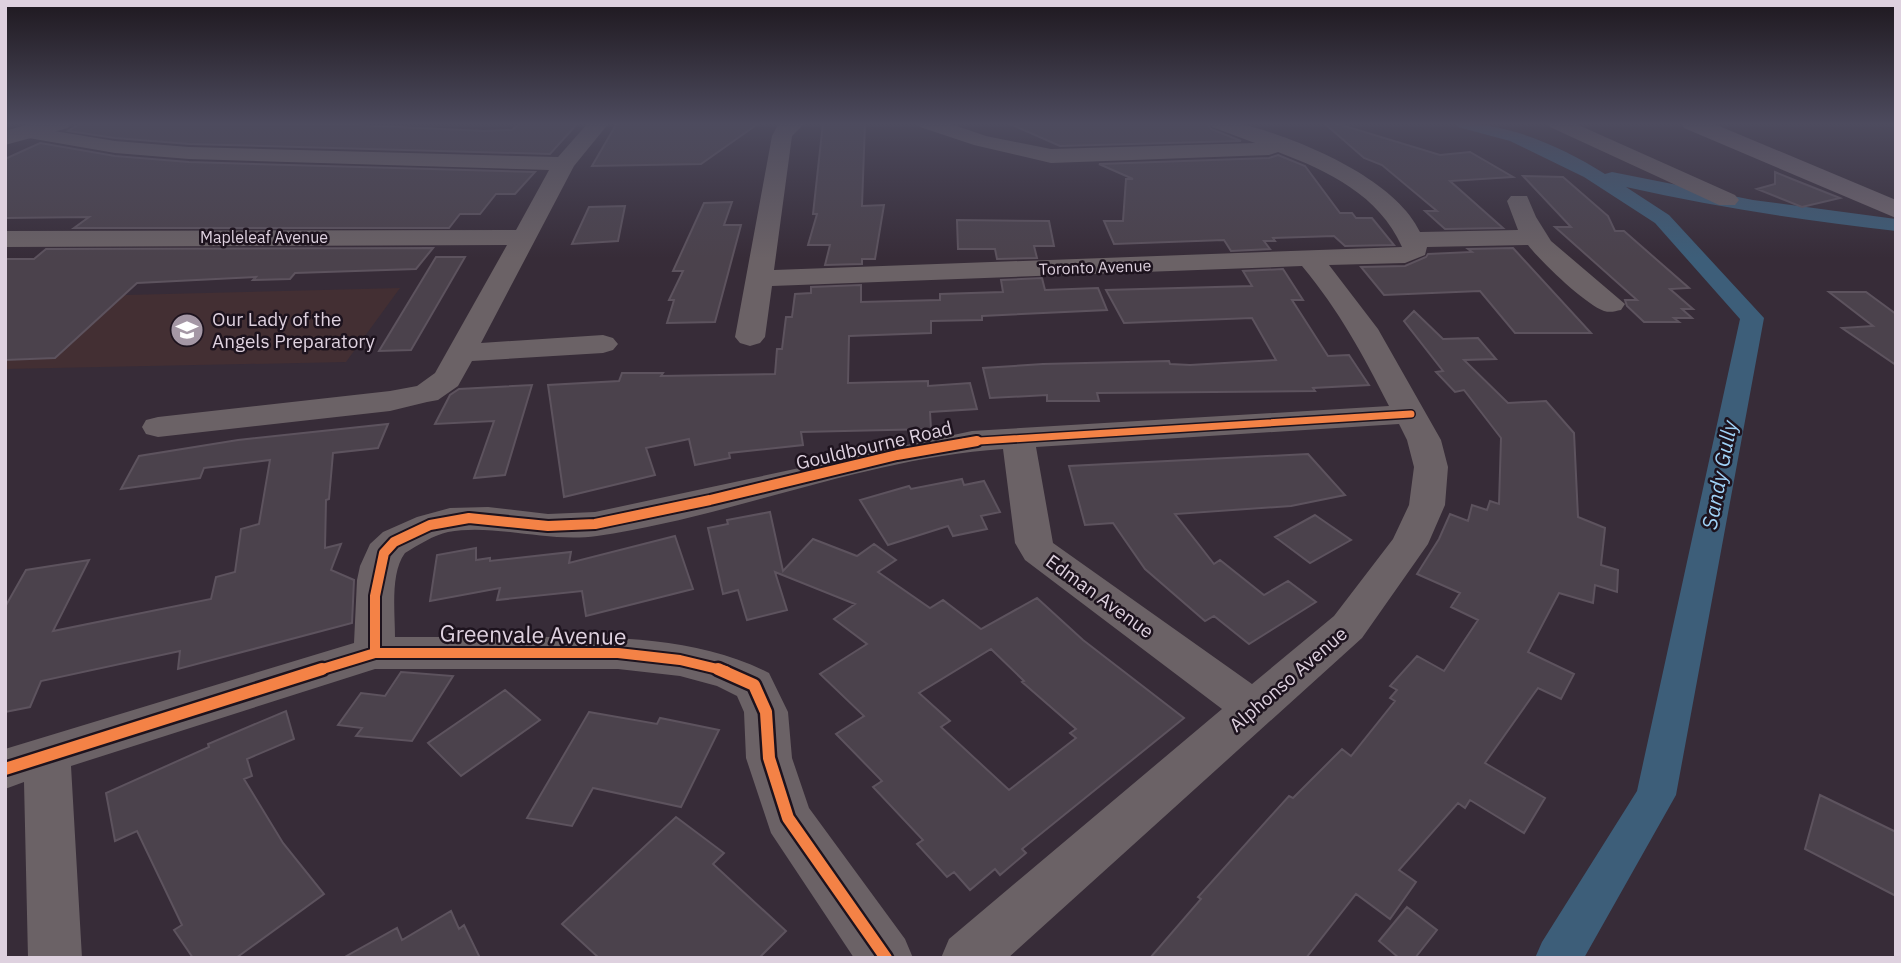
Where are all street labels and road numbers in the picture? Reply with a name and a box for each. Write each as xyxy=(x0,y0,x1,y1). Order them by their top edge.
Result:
street label: Mapleleaf Avenue xyxy=(200,227,328,247)
street label: Toronto Avenue xyxy=(1038,255,1152,279)
street label: Gouldbourne Road xyxy=(794,415,954,475)
street label: Edman Avenue xyxy=(1041,549,1159,643)
street label: Greenvale Avenue xyxy=(439,617,627,651)
street label: Alphonso Avenue xyxy=(1224,621,1352,737)

